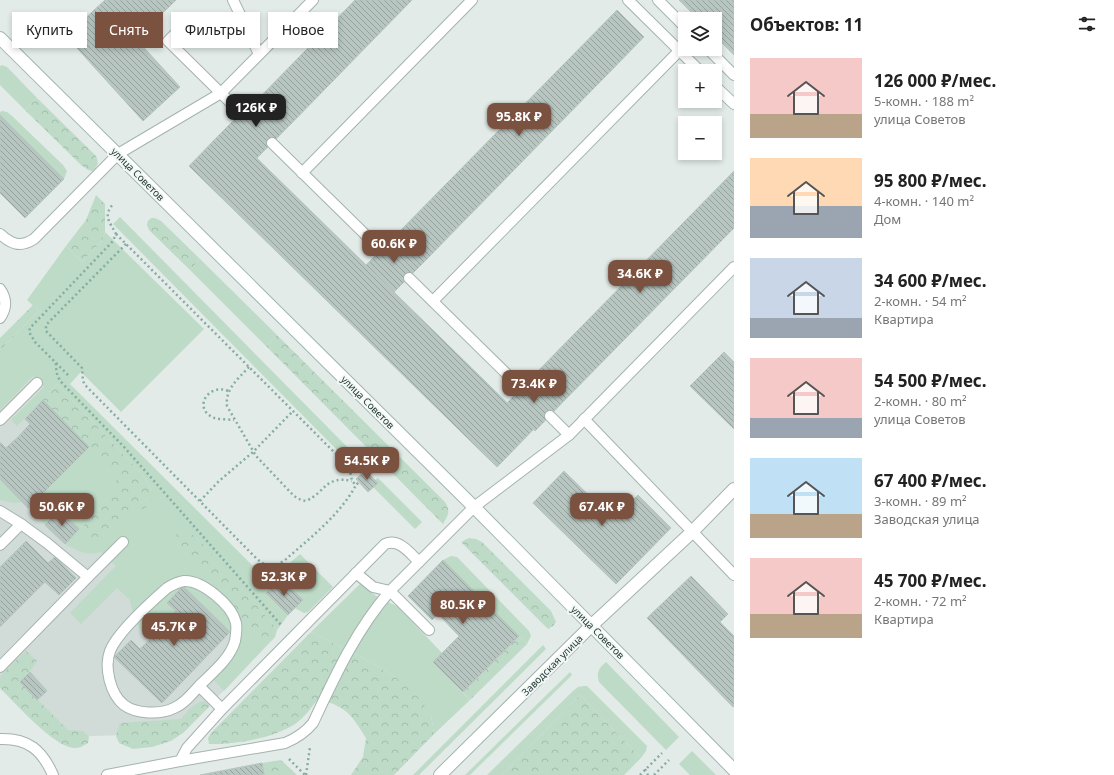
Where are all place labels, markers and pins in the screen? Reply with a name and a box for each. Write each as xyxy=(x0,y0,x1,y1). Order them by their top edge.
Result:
pin: 126K ₽ xyxy=(223,94,289,128)
pin: 95.8K ₽ xyxy=(482,103,556,137)
pin: 60.6K ₽ xyxy=(357,230,431,264)
pin: 34.6K ₽ xyxy=(603,260,677,294)
pin: 73.4K ₽ xyxy=(497,370,571,404)
pin: 54.5K ₽ xyxy=(330,447,404,481)
pin: 50.6K ₽ xyxy=(25,493,99,527)
pin: 67.4K ₽ xyxy=(565,493,639,527)
pin: 52.3K ₽ xyxy=(247,563,321,597)
pin: 80.5K ₽ xyxy=(426,591,500,625)
pin: 45.7K ₽ xyxy=(137,613,211,647)

